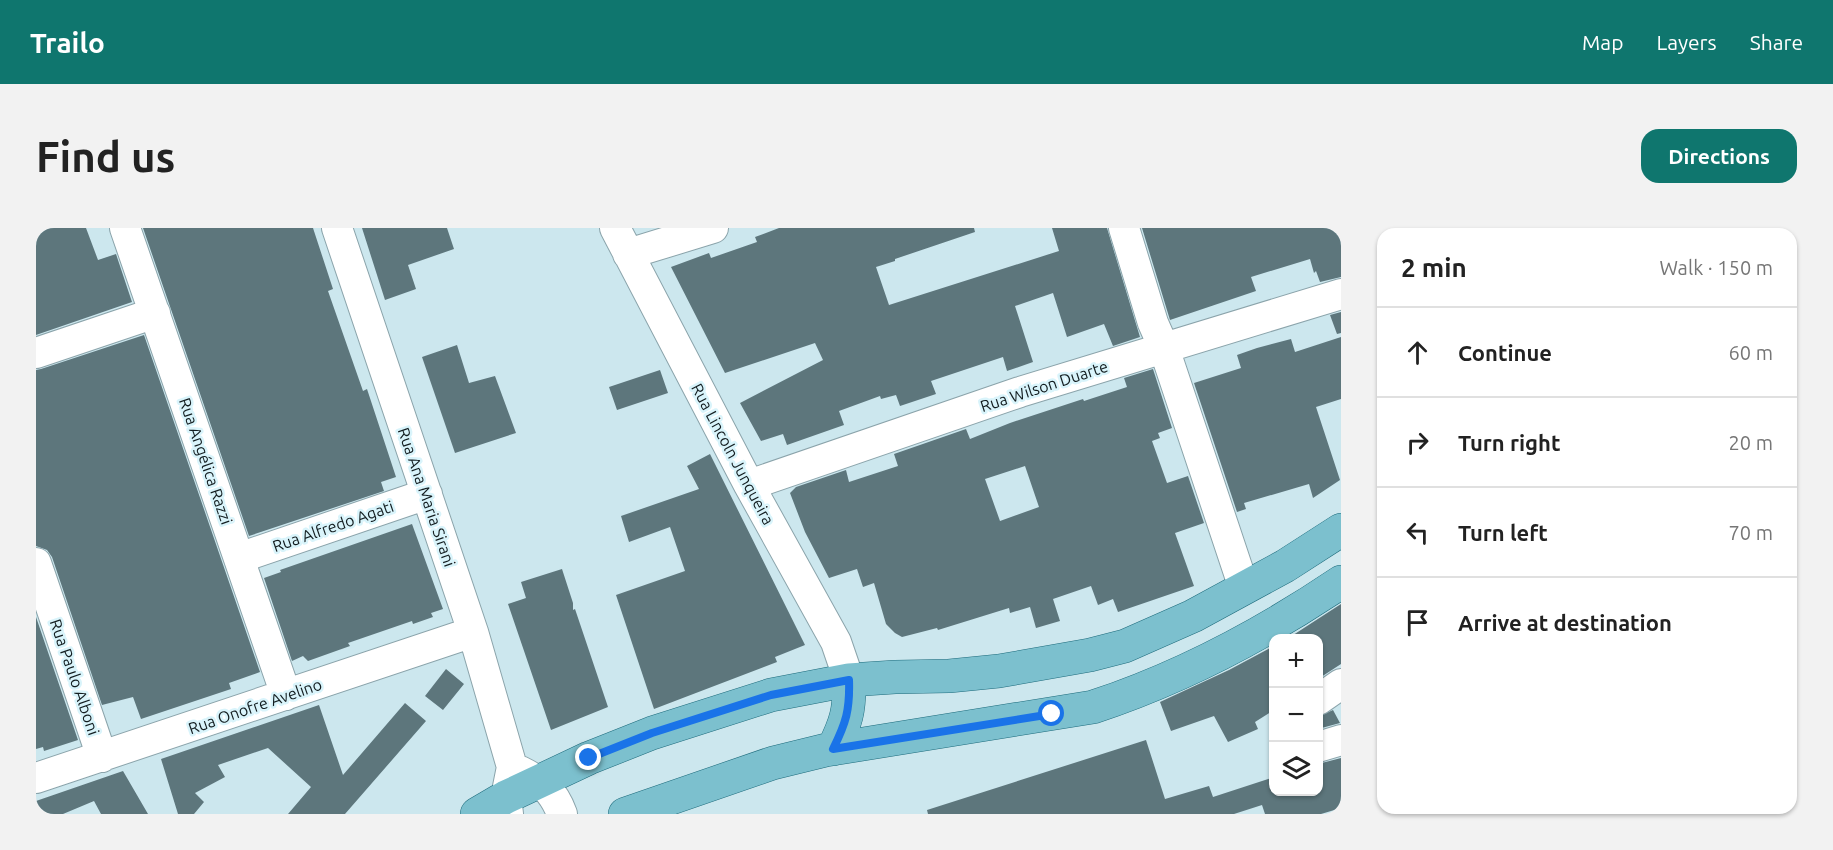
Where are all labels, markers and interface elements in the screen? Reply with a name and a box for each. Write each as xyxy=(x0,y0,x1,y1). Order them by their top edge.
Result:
text: Trailo xyxy=(30,27,105,58)
text: Map xyxy=(1582,30,1623,54)
text: Layers xyxy=(1656,30,1717,54)
text: Share xyxy=(1750,30,1803,54)
button: Directions xyxy=(1641,129,1797,183)
text: Find us xyxy=(36,133,175,180)
text: 2 min xyxy=(1401,253,1467,282)
text: Walk · 150 m xyxy=(1660,256,1773,279)
icon: ahead xyxy=(1401,336,1434,369)
text: Continue xyxy=(1458,340,1552,365)
text: 60 m xyxy=(1729,341,1773,364)
street label: Rua Wilson Duarte xyxy=(978,357,1110,415)
street label: Rua Lincoln Junqueira xyxy=(688,380,778,528)
street label: Rua Angélica Razzi xyxy=(176,395,236,527)
street label: Rua Ana Maria Sirani xyxy=(395,425,459,569)
icon: right xyxy=(1401,426,1434,459)
text: Turn right xyxy=(1458,430,1560,455)
text: 20 m xyxy=(1729,431,1773,454)
street label: Rua Alfredo Agati xyxy=(270,497,396,555)
icon: left xyxy=(1401,516,1434,549)
text: Turn left xyxy=(1458,520,1548,545)
text: 70 m xyxy=(1729,521,1773,544)
icon: arrive xyxy=(1401,606,1434,639)
text: Arrive at destination xyxy=(1458,610,1672,635)
street label: Rua Paulo Alboni xyxy=(47,617,103,737)
map controls xyxy=(1269,634,1323,796)
button: + xyxy=(1269,634,1323,688)
street label: Rua Onofre Avelino xyxy=(186,675,324,737)
button: − xyxy=(1269,688,1323,742)
route start xyxy=(1038,700,1064,726)
button: layers xyxy=(1269,742,1323,796)
route end xyxy=(575,744,601,770)

